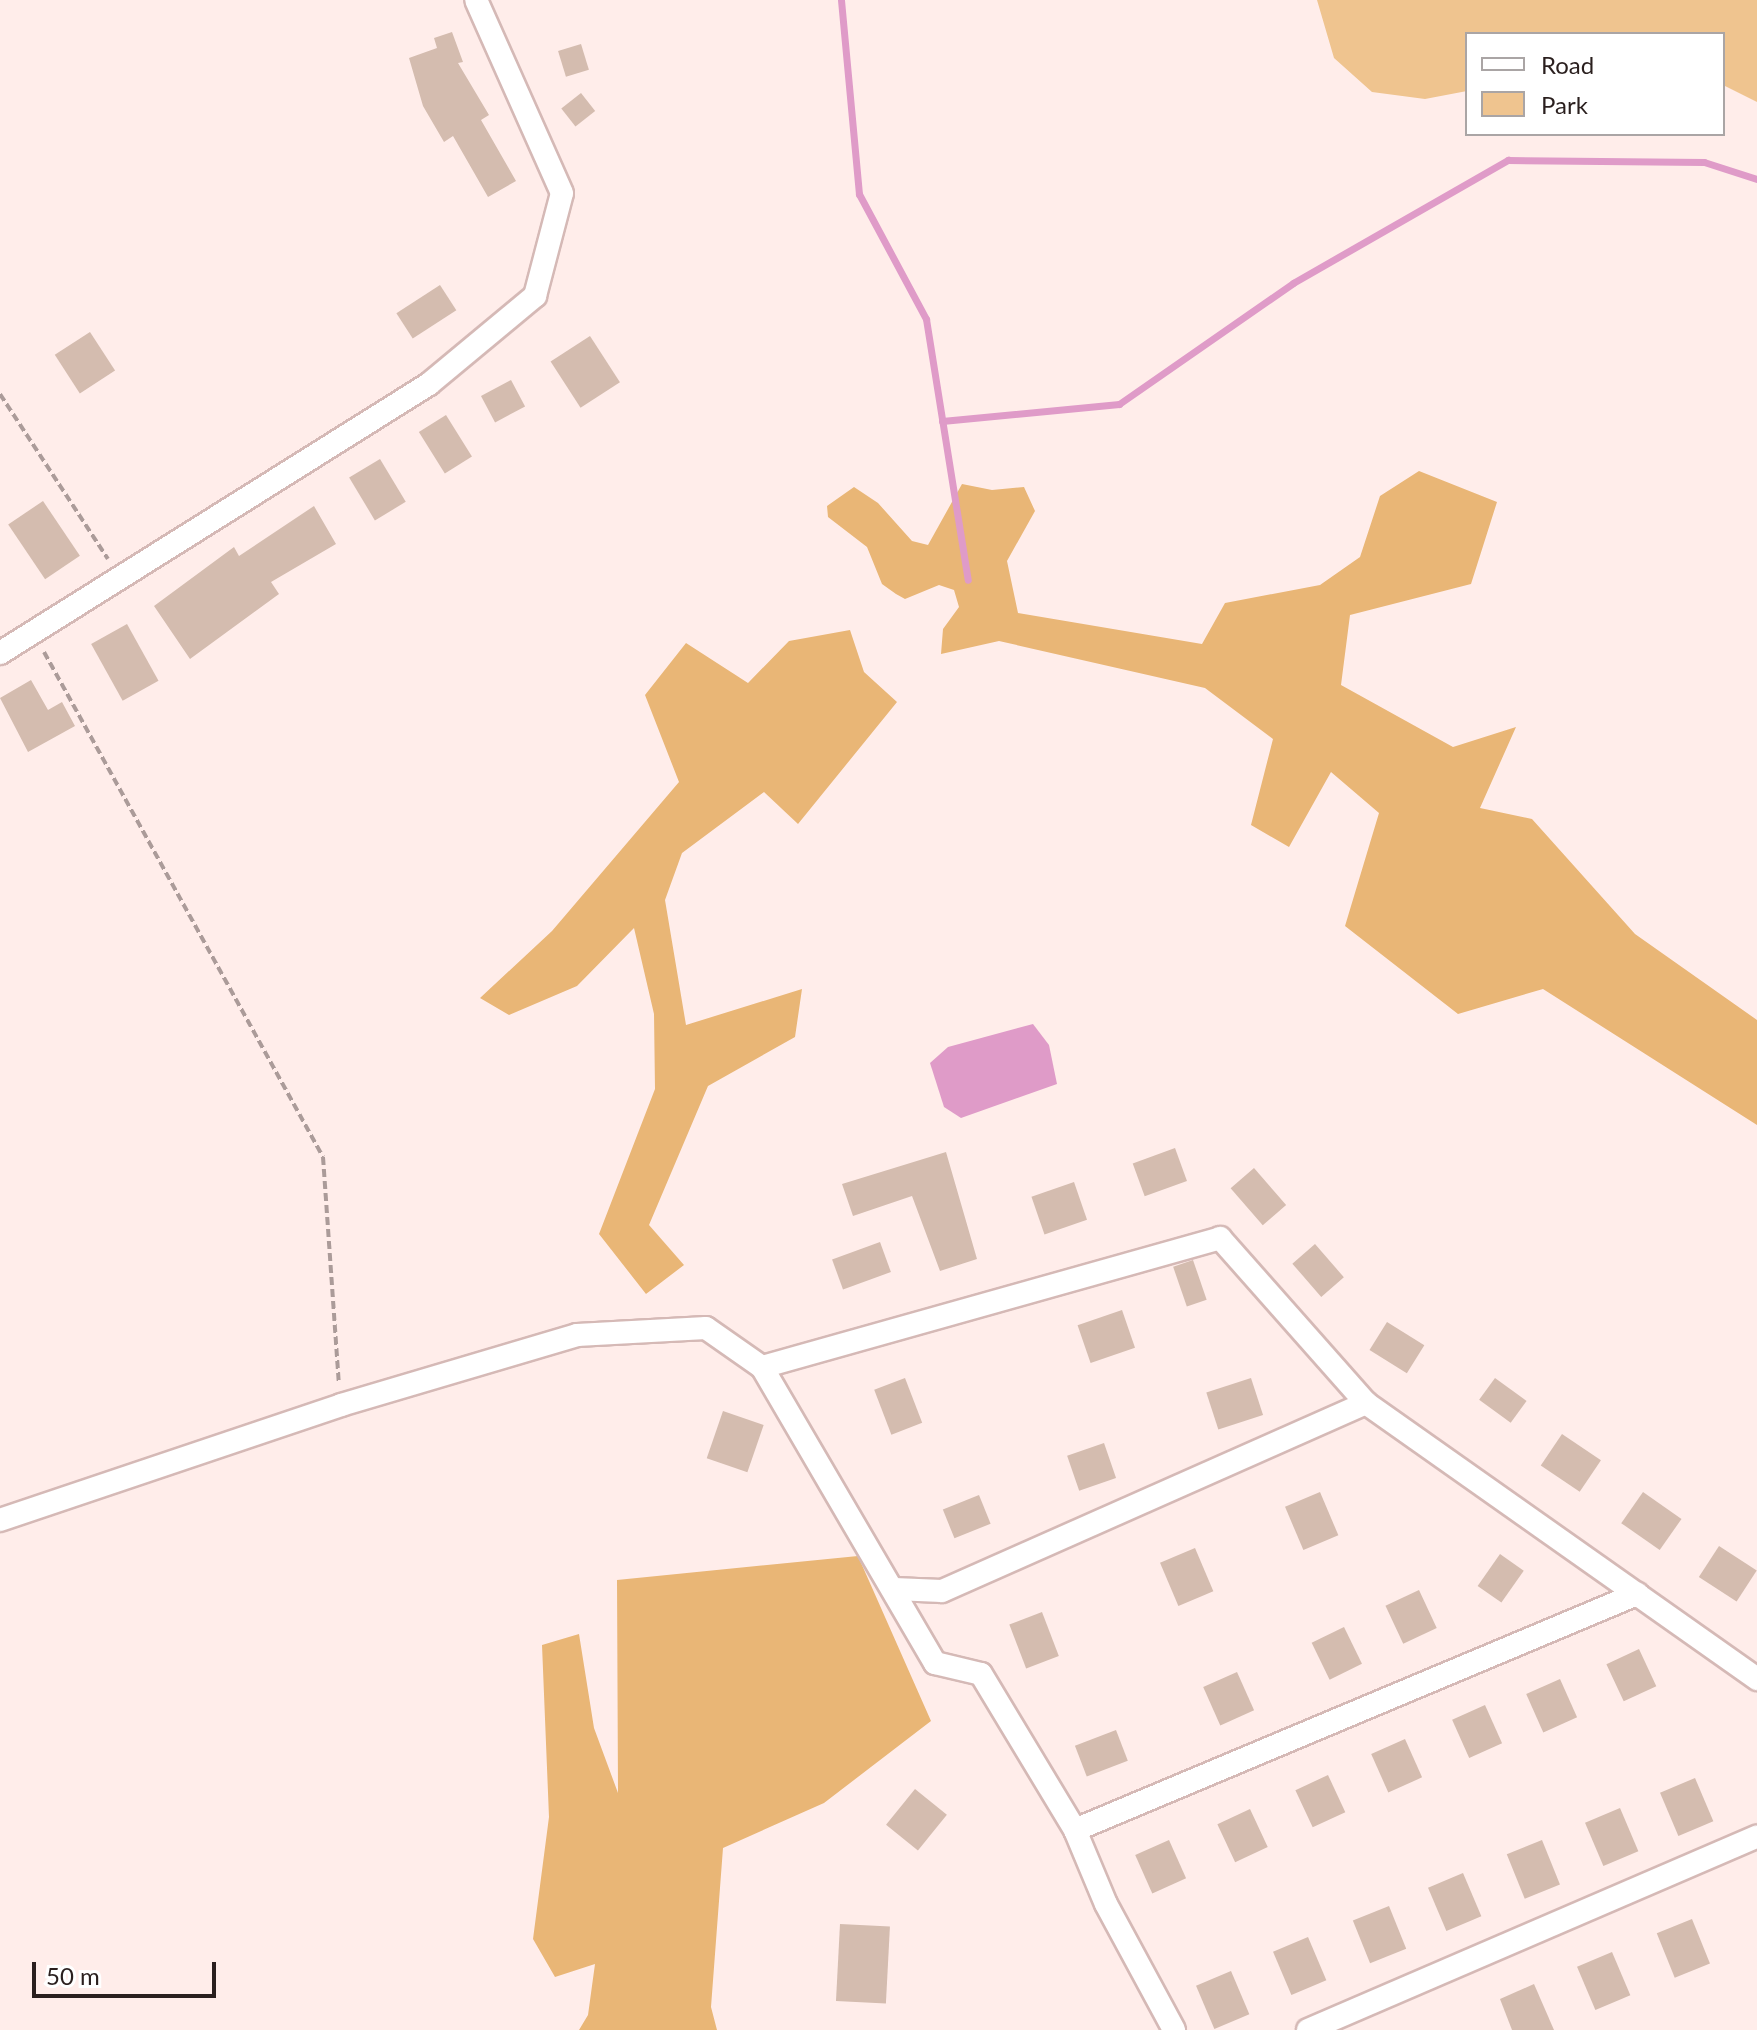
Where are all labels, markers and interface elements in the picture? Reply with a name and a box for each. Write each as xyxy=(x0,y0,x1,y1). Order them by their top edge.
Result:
legend xyxy=(1465,32,1725,136)
text: Road xyxy=(1541,50,1594,79)
text: Park xyxy=(1541,90,1588,119)
scale bar xyxy=(36,1946,220,1996)
text: 50 m xyxy=(46,1961,100,1990)

